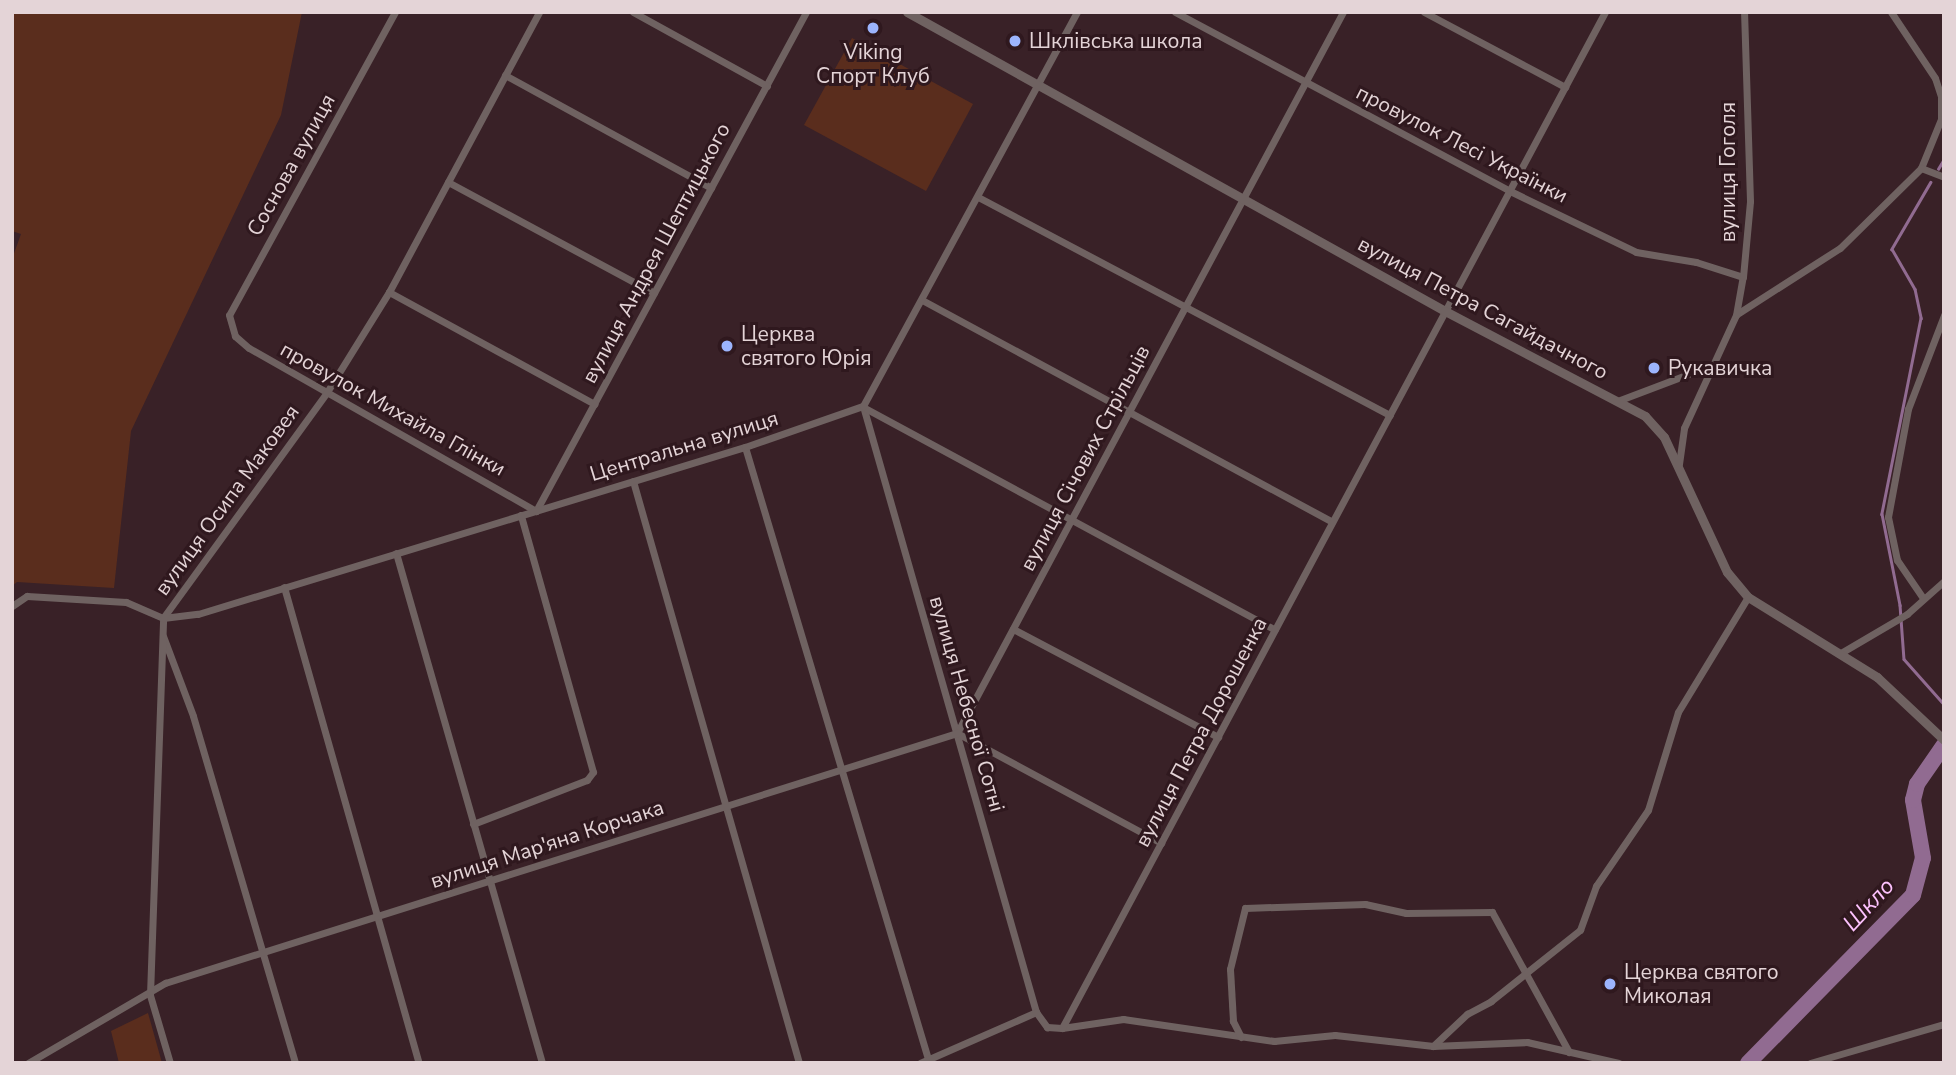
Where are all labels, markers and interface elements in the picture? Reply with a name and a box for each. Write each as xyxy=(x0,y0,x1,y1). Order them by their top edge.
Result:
marker: Viking Спорт Клуб xyxy=(865,20,881,36)
place label: Шклівська школа xyxy=(1029,28,1203,54)
marker: Шклівська школа xyxy=(1007,33,1023,49)
place label: Viking Спорт Клуб xyxy=(816,39,930,89)
street label: провулок Лесі Українки xyxy=(1352,80,1572,208)
street label: Соснова вулиця xyxy=(242,90,340,240)
street label: вулиця Гоголя xyxy=(1715,102,1741,242)
street label: вулиця Андрея Шептицького xyxy=(577,119,735,387)
street label: вулиця Петра Сагайдачного xyxy=(1354,231,1612,385)
place label: Церква святого Юрія xyxy=(741,321,871,371)
street label: провулок Михайла Глінки xyxy=(276,336,510,482)
marker: Церква святого Юрія xyxy=(719,338,735,354)
street label: вулиця Січових Стрільців xyxy=(1015,341,1155,575)
place label: Рукавичка xyxy=(1668,355,1772,381)
marker: Рукавичка xyxy=(1646,360,1662,376)
street label: вулиця Осипа Маковея xyxy=(149,400,305,600)
street label: Центральна вулиця xyxy=(587,405,781,487)
street label: вулиця Небесної Сотні xyxy=(924,593,1010,815)
street label: вулиця Петра Дорошенка xyxy=(1130,613,1272,851)
street label: вулиця Мар'яна Корчака xyxy=(427,794,667,894)
water label: Шкло xyxy=(1838,873,1900,937)
place label: Церква святого Миколая xyxy=(1624,959,1779,1009)
marker: Церква святого Миколая xyxy=(1602,976,1618,992)

